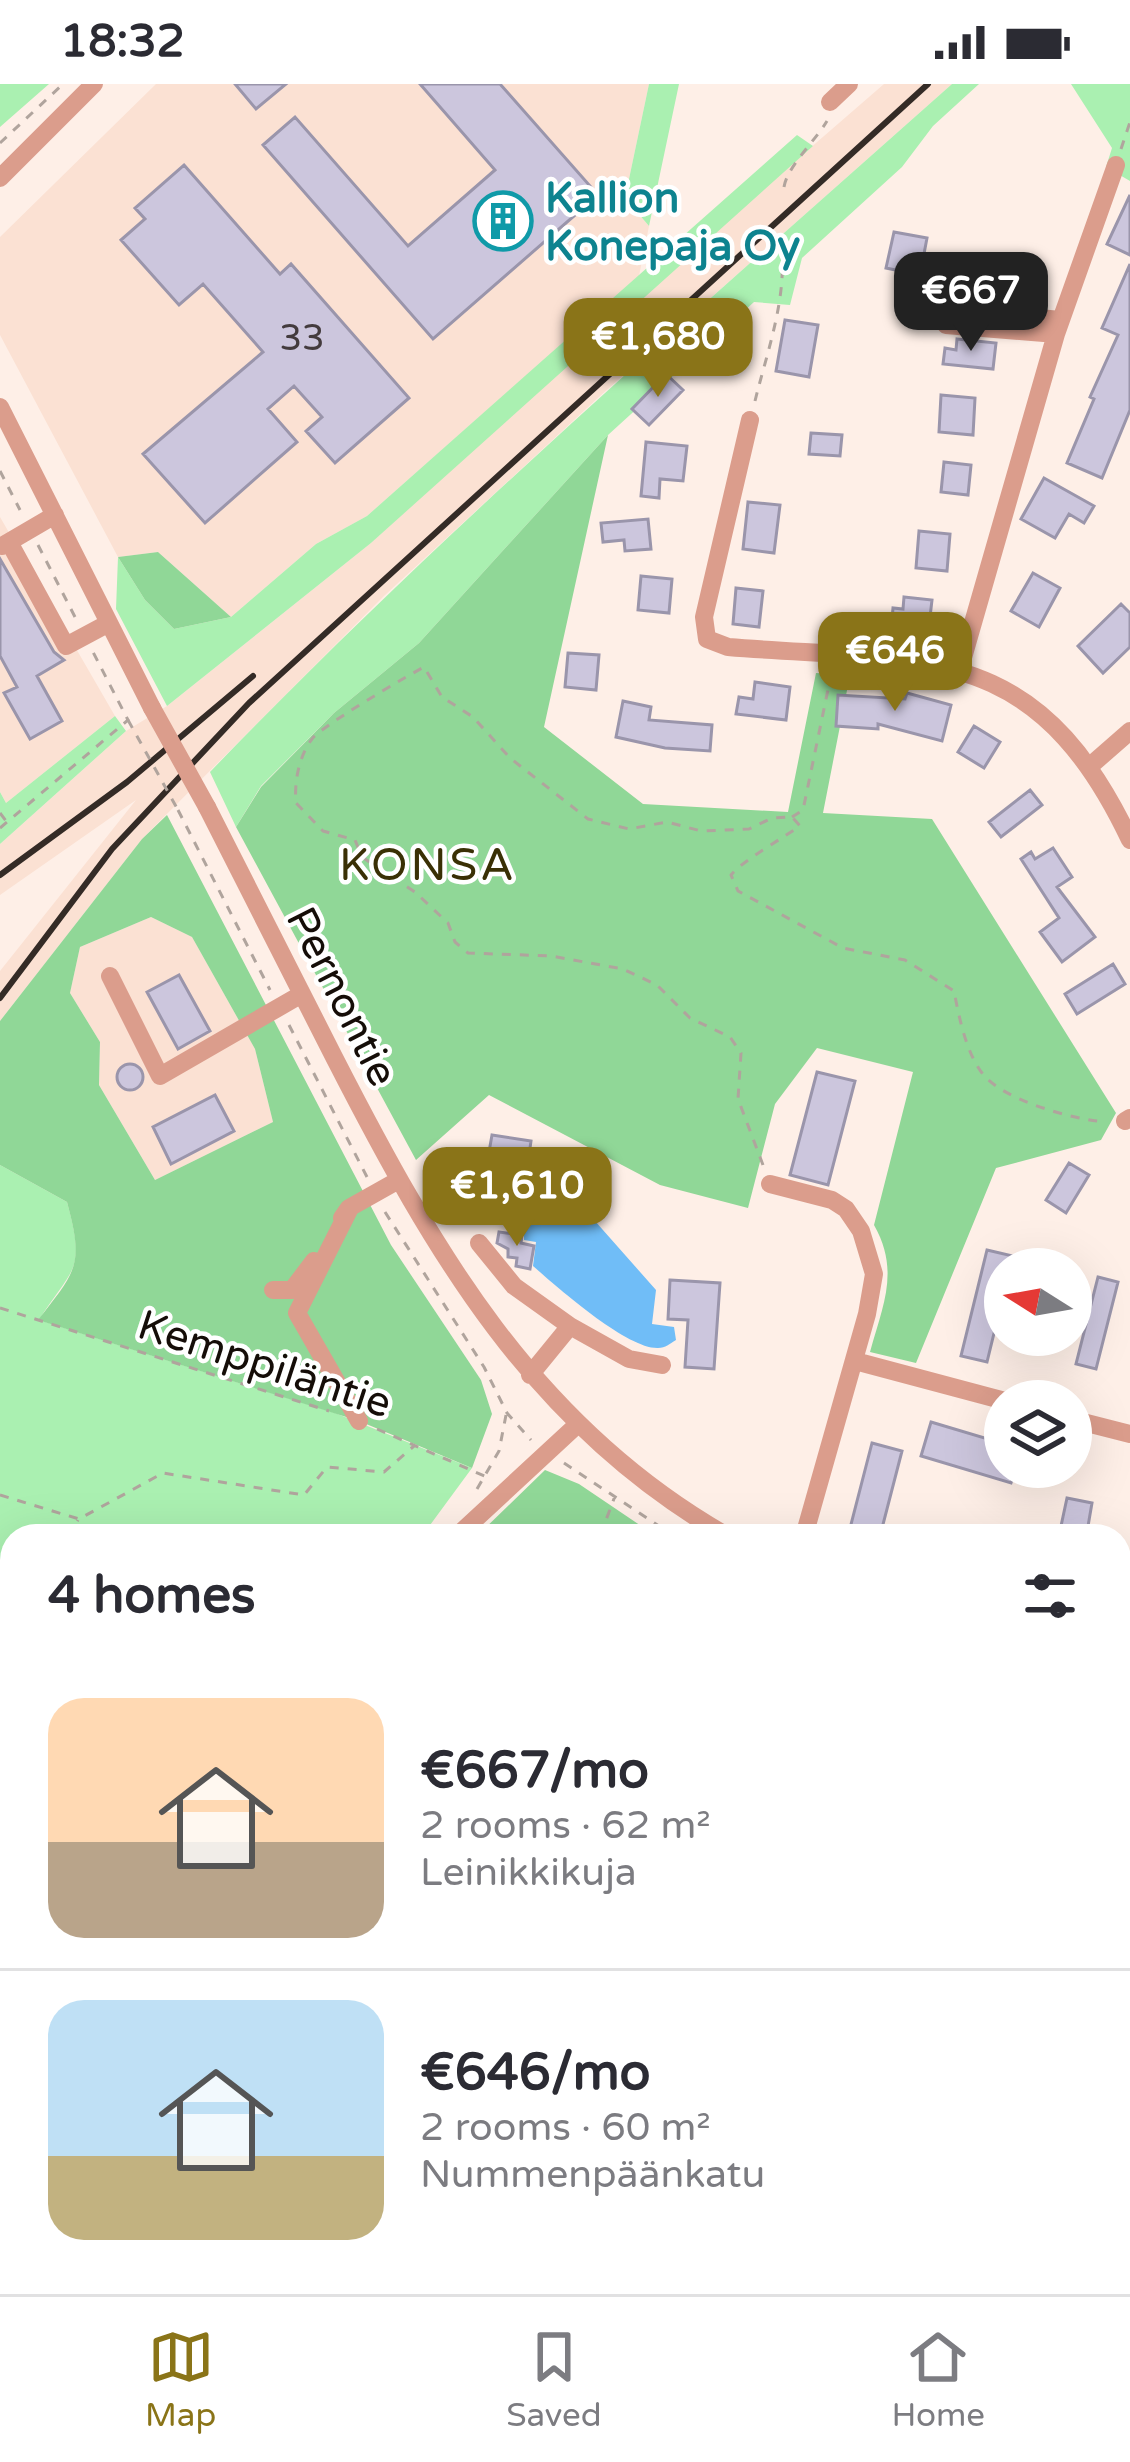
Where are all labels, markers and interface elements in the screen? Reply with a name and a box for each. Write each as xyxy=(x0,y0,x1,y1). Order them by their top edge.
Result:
text: 18:32 xyxy=(60,15,185,69)
place label: Kallion Konepaja Oy xyxy=(545,173,800,272)
building icon: Kallion Konepaja Oy xyxy=(472,190,534,252)
pin: €667 xyxy=(900,252,1042,354)
text: €667 xyxy=(921,267,1021,314)
pin: €1,680 xyxy=(560,298,756,400)
text: €1,680 xyxy=(591,313,725,360)
house number: 33 xyxy=(279,317,325,360)
pin: €646 xyxy=(824,612,966,714)
text: €646 xyxy=(845,627,945,674)
district label: KONSA xyxy=(339,839,517,893)
street label: Pernontie xyxy=(275,899,408,1095)
pin: €1,610 xyxy=(419,1147,615,1249)
text: €1,610 xyxy=(450,1162,584,1209)
north arrow xyxy=(984,1248,1092,1356)
map controls xyxy=(984,1248,1092,1488)
street label: Kemppiläntie xyxy=(131,1299,398,1429)
button: layers xyxy=(984,1380,1092,1488)
icon: filters xyxy=(1017,1563,1083,1629)
text: 4 homes xyxy=(48,1565,256,1627)
text: €667/mo xyxy=(420,1740,649,1802)
icon: home xyxy=(144,1746,288,1890)
text: 2 rooms · 62 m² xyxy=(420,1802,711,1849)
text: Leinikkikuja xyxy=(420,1849,637,1896)
text: €646/mo xyxy=(420,2042,651,2104)
icon: home xyxy=(144,2048,288,2192)
text: 2 rooms · 60 m² xyxy=(420,2104,711,2151)
text: Nummenpäänkatu xyxy=(420,2151,765,2198)
tab: Map xyxy=(145,2324,216,2435)
tab: Saved xyxy=(506,2324,602,2435)
tab: Home xyxy=(892,2324,985,2435)

